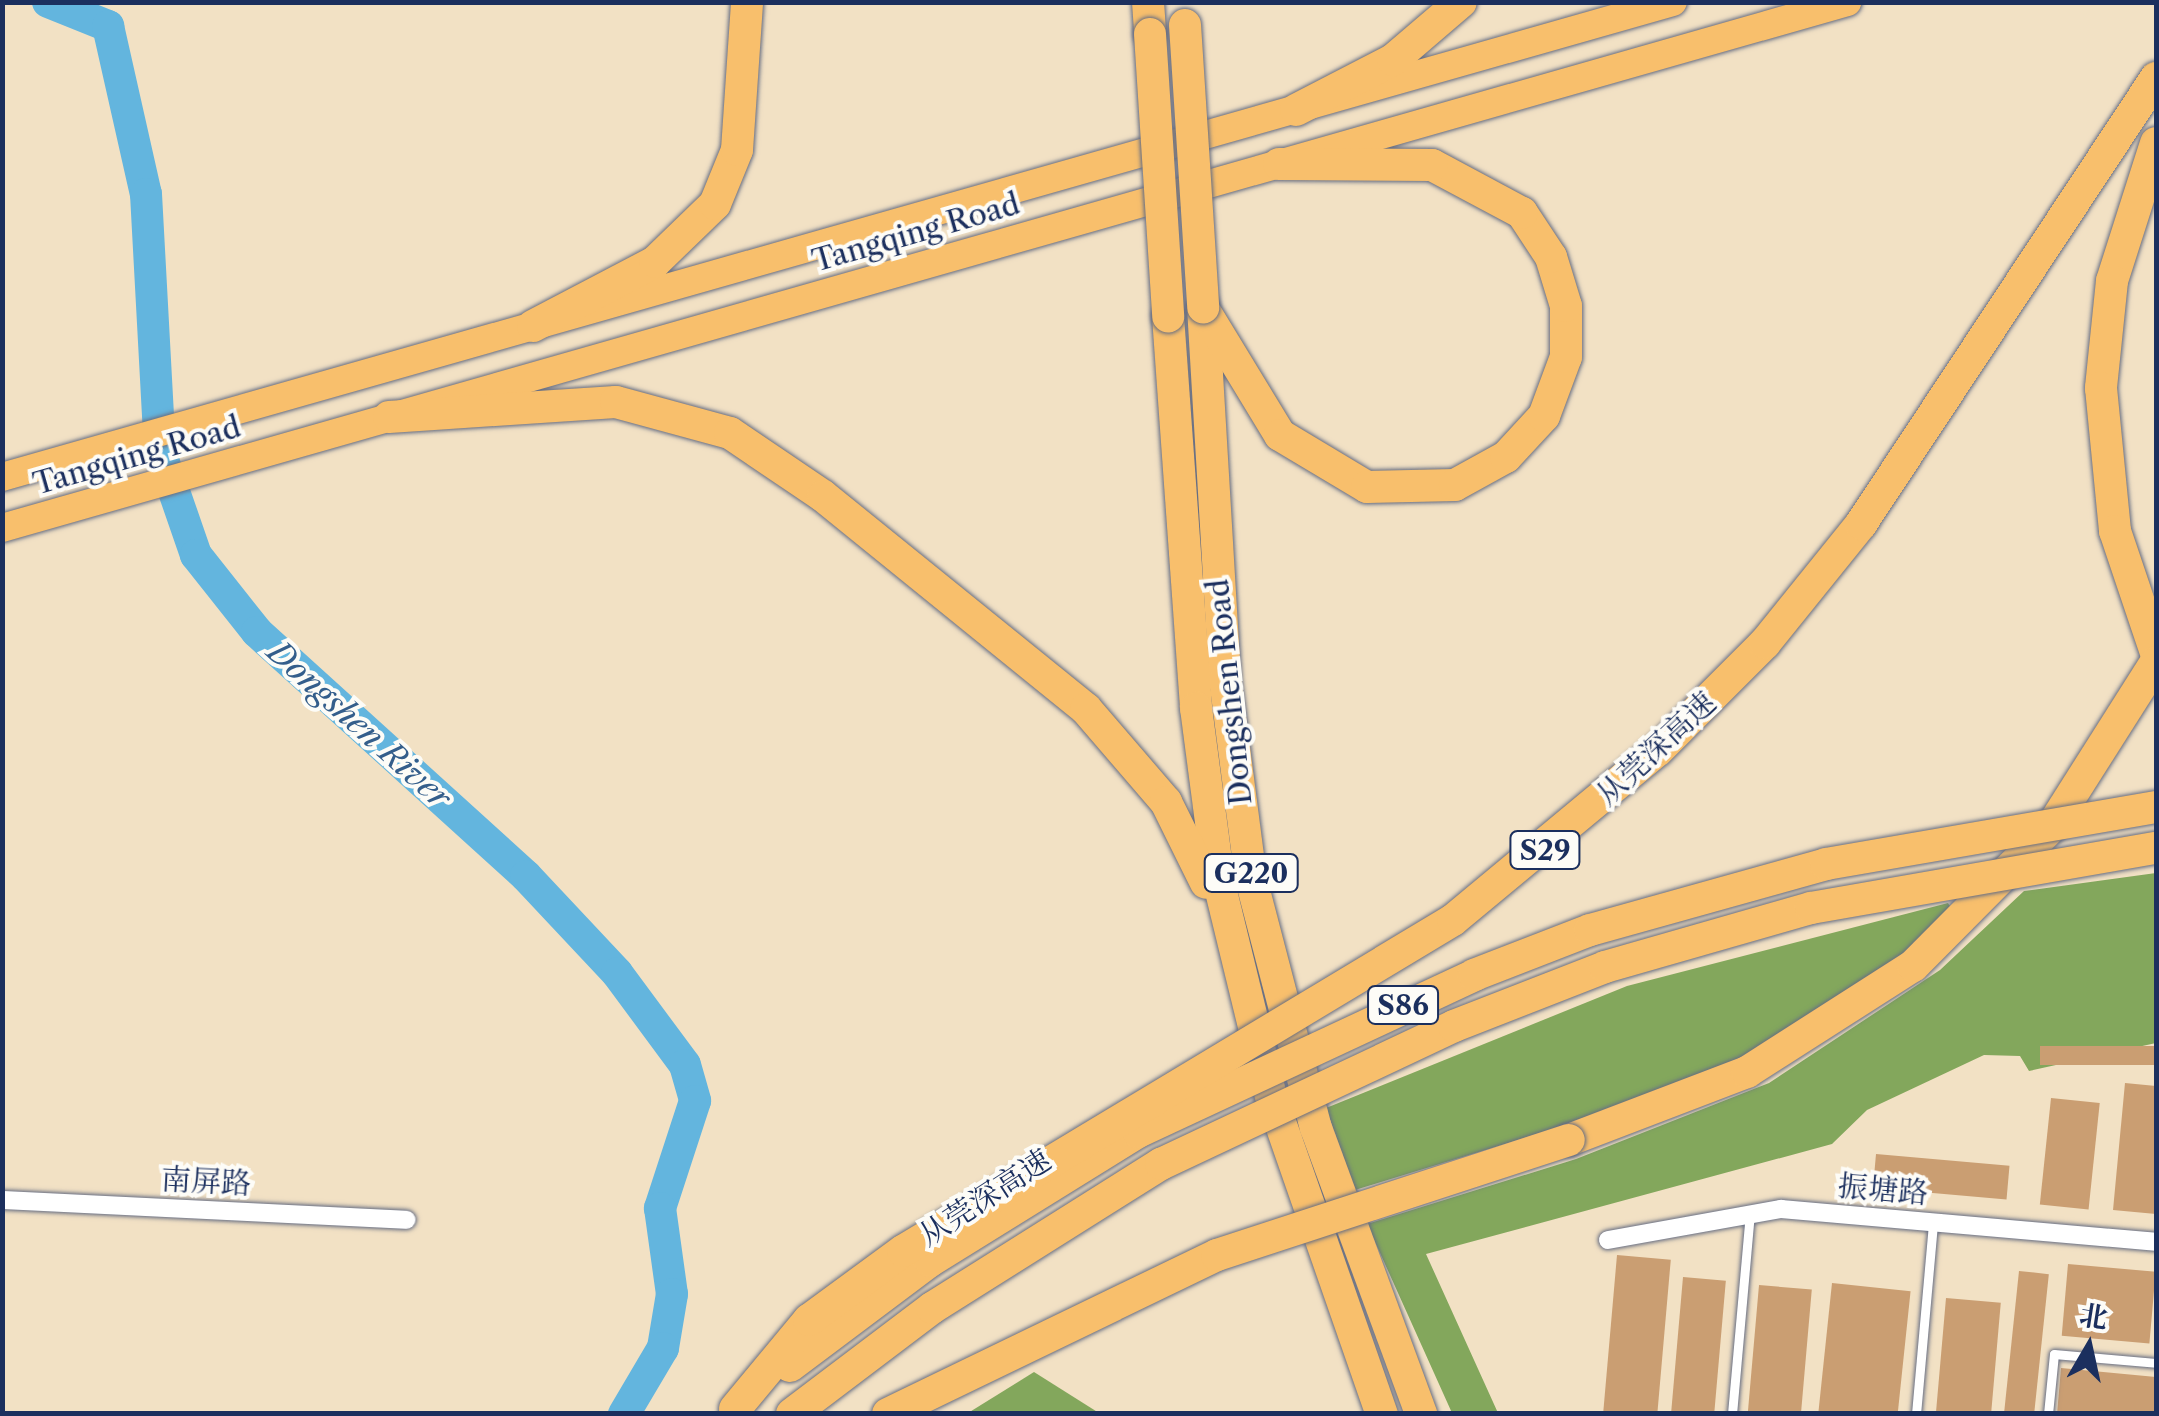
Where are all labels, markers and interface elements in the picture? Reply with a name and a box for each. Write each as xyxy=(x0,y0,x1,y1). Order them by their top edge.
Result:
street label: Tangqing Road xyxy=(808,186,1024,280)
street label: Tangqing Road xyxy=(29,409,245,503)
street label: Dongshen Road xyxy=(1200,577,1260,807)
water label: Dongshen River xyxy=(260,633,458,817)
street label: 从莞深高速 xyxy=(1589,685,1723,813)
road number: S29 xyxy=(1508,827,1582,873)
road number: G220 xyxy=(1204,850,1298,896)
road number: S86 xyxy=(1366,982,1440,1028)
street label: 从莞深高速 xyxy=(912,1142,1058,1254)
street label: 南屏路 xyxy=(160,1162,252,1202)
street label: 振塘路 xyxy=(1837,1168,1929,1212)
north arrow xyxy=(2039,1296,2139,1396)
text: 北 xyxy=(2077,1297,2110,1335)

